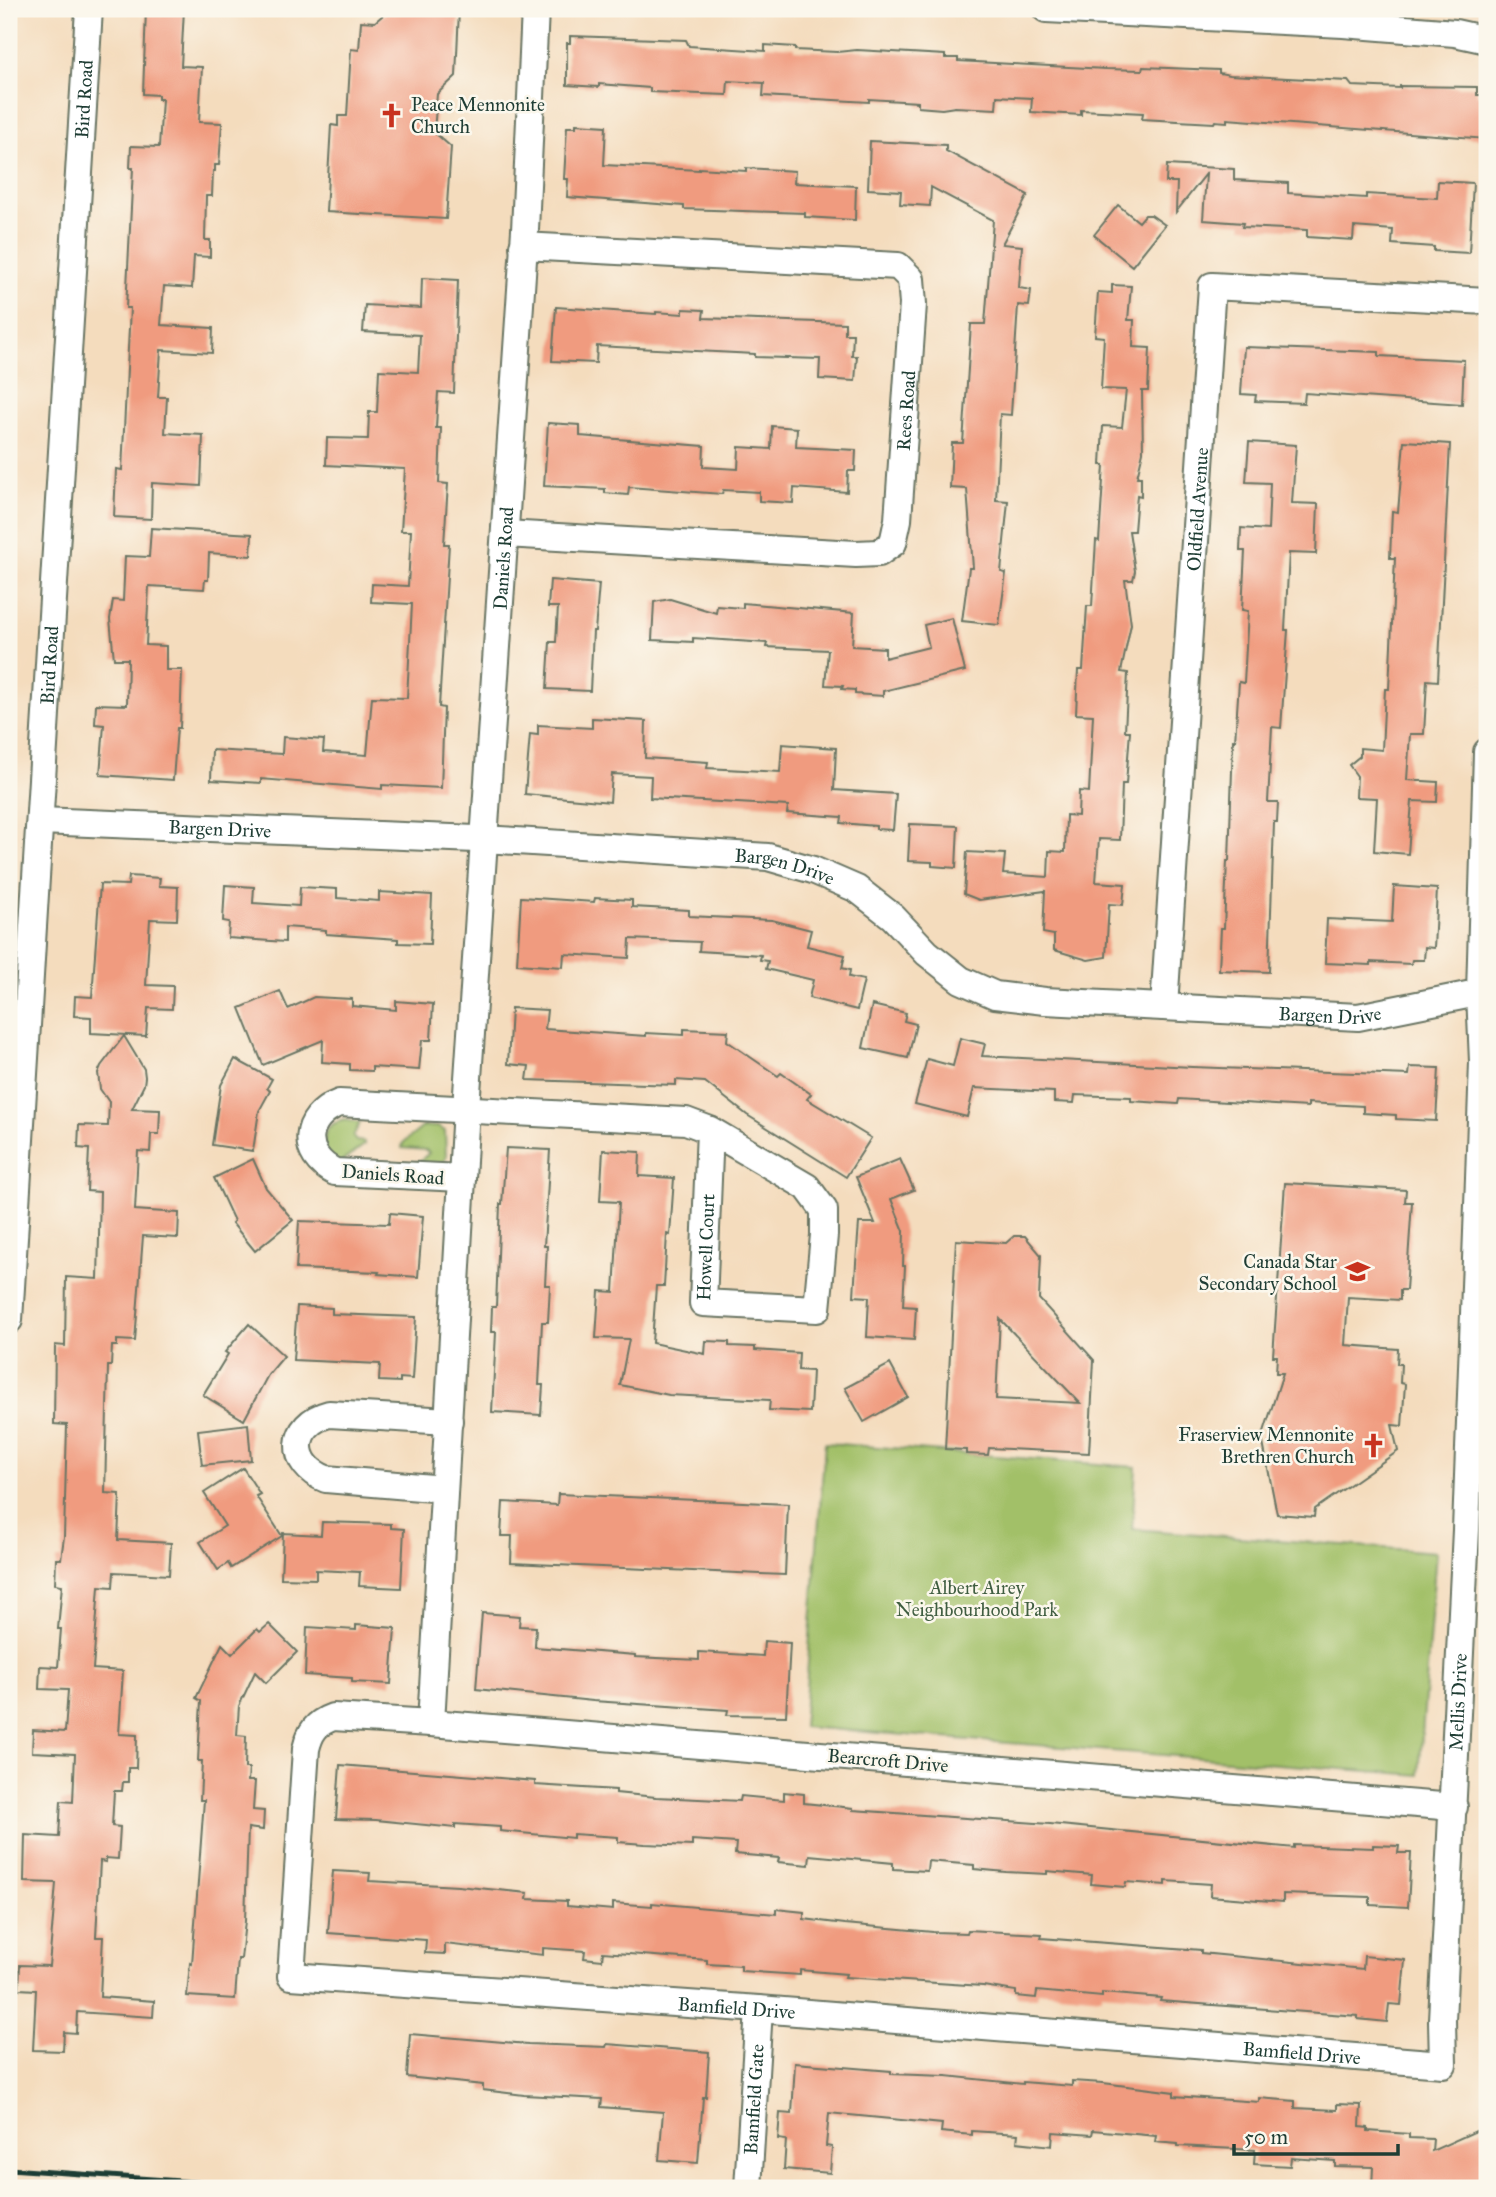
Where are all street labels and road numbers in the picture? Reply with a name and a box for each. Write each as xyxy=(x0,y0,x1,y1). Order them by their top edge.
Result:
street label: Bird Road xyxy=(70,59,98,139)
street label: Rees Road xyxy=(892,369,920,452)
street label: Oldfield Avenue xyxy=(1182,446,1213,572)
street label: Daniels Road xyxy=(489,506,518,610)
street label: Bird Road xyxy=(36,625,63,705)
street label: Bargen Drive xyxy=(168,815,272,843)
street label: Bargen Drive xyxy=(734,844,838,890)
street label: Bargen Drive xyxy=(1278,1002,1383,1029)
street label: Daniels Road xyxy=(341,1159,446,1190)
street label: Howell Court xyxy=(692,1193,719,1301)
street label: Mellis Drive xyxy=(1444,1653,1472,1751)
street label: Bearcroft Drive xyxy=(826,1744,950,1777)
street label: Bamfield Drive xyxy=(677,1992,797,2024)
street label: Bamfield Drive xyxy=(1242,2037,1362,2069)
street label: Bamfield Gate xyxy=(739,2043,769,2155)

